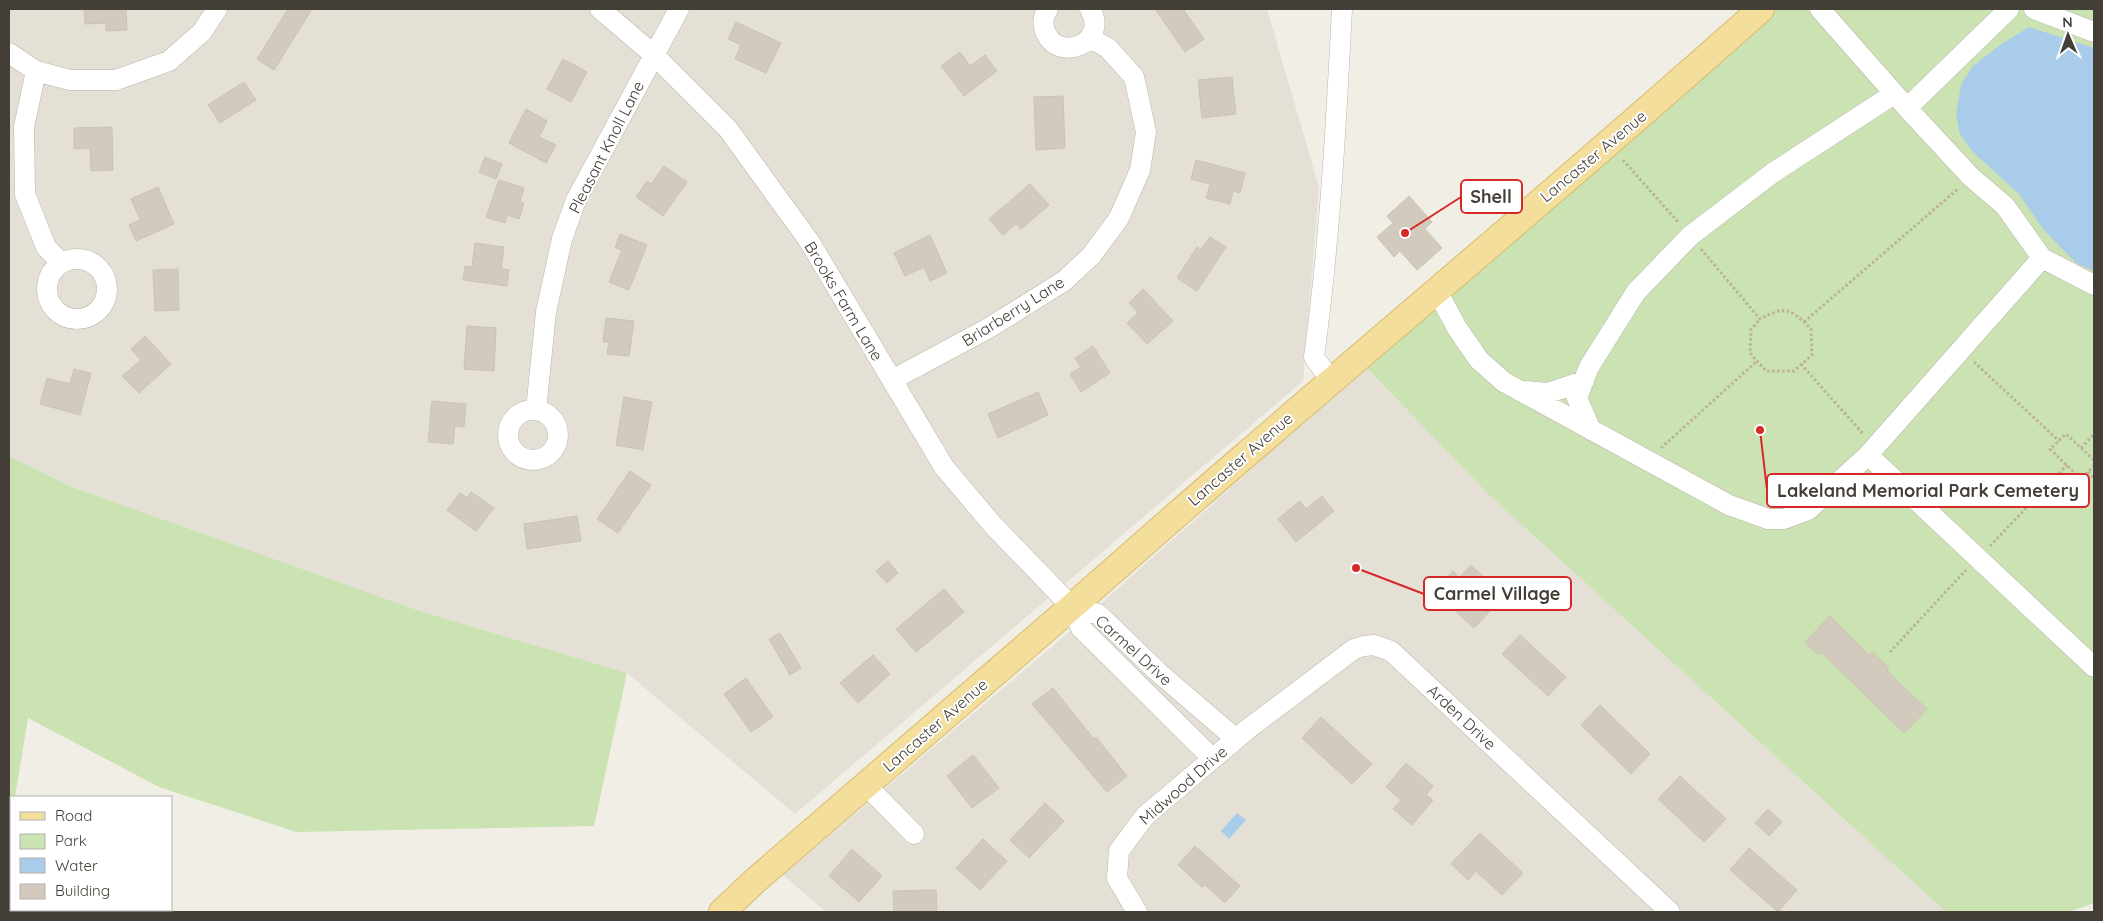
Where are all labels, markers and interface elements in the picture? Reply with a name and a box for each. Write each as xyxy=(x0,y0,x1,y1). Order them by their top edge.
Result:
north arrow xyxy=(2043,10,2093,60)
text: N xyxy=(2062,13,2073,31)
street label: Pleasant Knoll Lane xyxy=(564,77,648,217)
street label: Lancaster Avenue xyxy=(1536,106,1650,206)
callout: Shell xyxy=(1461,180,1522,213)
text: Shell xyxy=(1470,185,1512,208)
street label: Brooks Farm Lane xyxy=(800,238,888,364)
street label: Briarberry Lane xyxy=(958,272,1068,350)
street label: Lancaster Avenue xyxy=(1183,408,1297,510)
callout: Lakeland Memorial Park Cemetery xyxy=(1767,474,2089,507)
text: Lakeland Memorial Park Cemetery xyxy=(1777,479,2079,502)
callout: Carmel Village xyxy=(1424,577,1571,610)
text: Carmel Village xyxy=(1434,582,1560,605)
street label: Carmel Drive xyxy=(1091,610,1177,690)
street label: Lancaster Avenue xyxy=(878,674,992,776)
street label: Arden Drive xyxy=(1423,680,1501,754)
street label: Midwood Drive xyxy=(1135,741,1231,829)
legend xyxy=(10,796,172,911)
text: Road xyxy=(55,806,92,825)
text: Park xyxy=(55,831,87,850)
text: Water xyxy=(55,856,98,875)
text: Building xyxy=(55,881,110,900)

